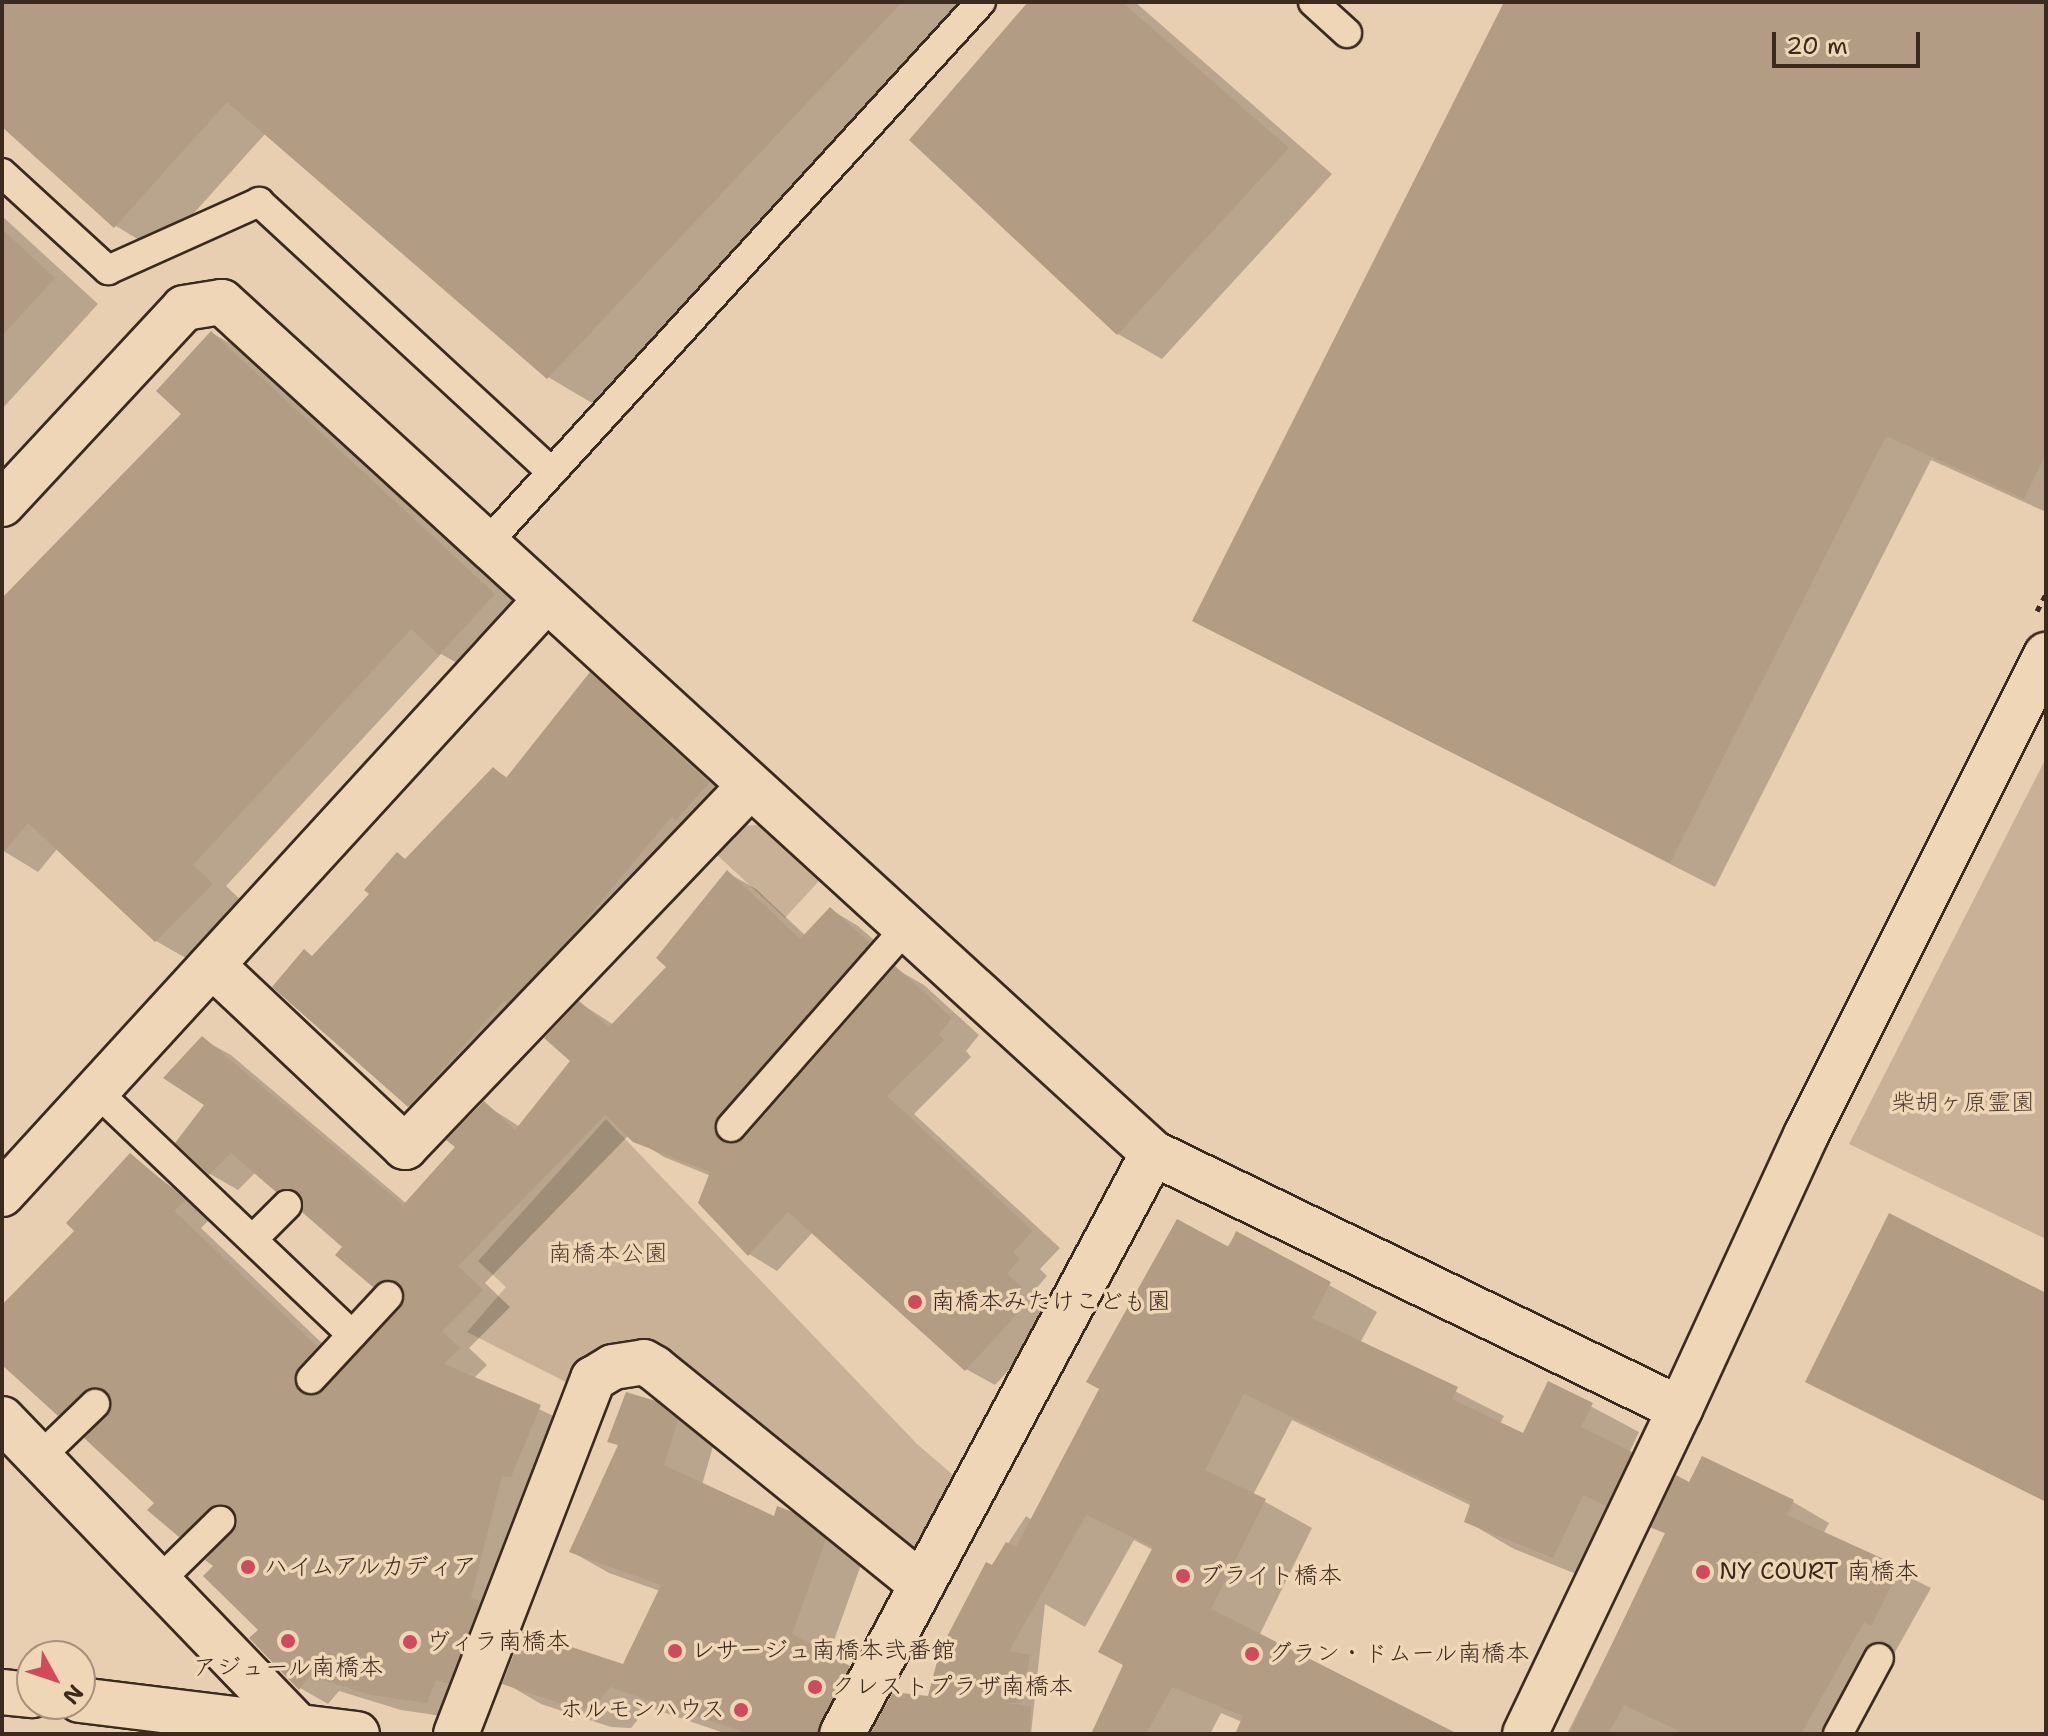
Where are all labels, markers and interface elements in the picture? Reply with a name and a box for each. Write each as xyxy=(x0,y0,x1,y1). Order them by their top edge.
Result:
scale bar xyxy=(1776,16,1924,66)
text: 20 m xyxy=(1786,30,1848,62)
park label: 柴胡ヶ原霊園 xyxy=(1891,1089,2035,1117)
park label: 南橋本公園 xyxy=(548,1240,668,1268)
place label: 南橋本みたけこども園 xyxy=(931,1288,1171,1316)
marker: 南橋本みたけこども園 xyxy=(906,1293,924,1311)
place label: ハイムアルカディア xyxy=(264,1553,480,1581)
marker: ハイムアルカディア xyxy=(239,1558,257,1576)
place label: NY COURT 南橋本 xyxy=(1719,1558,1919,1586)
place label: ブライト橋本 xyxy=(1199,1562,1343,1590)
marker: NY COURT 南橋本 xyxy=(1694,1563,1712,1581)
marker: ブライト橋本 xyxy=(1174,1567,1192,1585)
place label: ヴィラ南橋本 xyxy=(426,1628,570,1656)
marker: アジュール南橋本 xyxy=(279,1632,297,1650)
marker: ヴィラ南橋本 xyxy=(401,1633,419,1651)
place label: レサージュ南橋本弐番館 xyxy=(691,1637,955,1665)
north arrow xyxy=(16,1640,96,1720)
place label: グラン・ドムール南橋本 xyxy=(1268,1640,1531,1668)
marker: レサージュ南橋本弐番館 xyxy=(666,1642,684,1660)
marker: グラン・ドムール南橋本 xyxy=(1243,1645,1261,1663)
place label: アジュール南橋本 xyxy=(192,1654,384,1682)
place label: クレストプラザ南橋本 xyxy=(831,1673,1071,1701)
text: N xyxy=(57,1678,90,1710)
marker: クレストプラザ南橋本 xyxy=(806,1678,824,1696)
place label: ホルモンハウス xyxy=(557,1696,725,1724)
marker: ホルモンハウス xyxy=(732,1701,750,1719)

